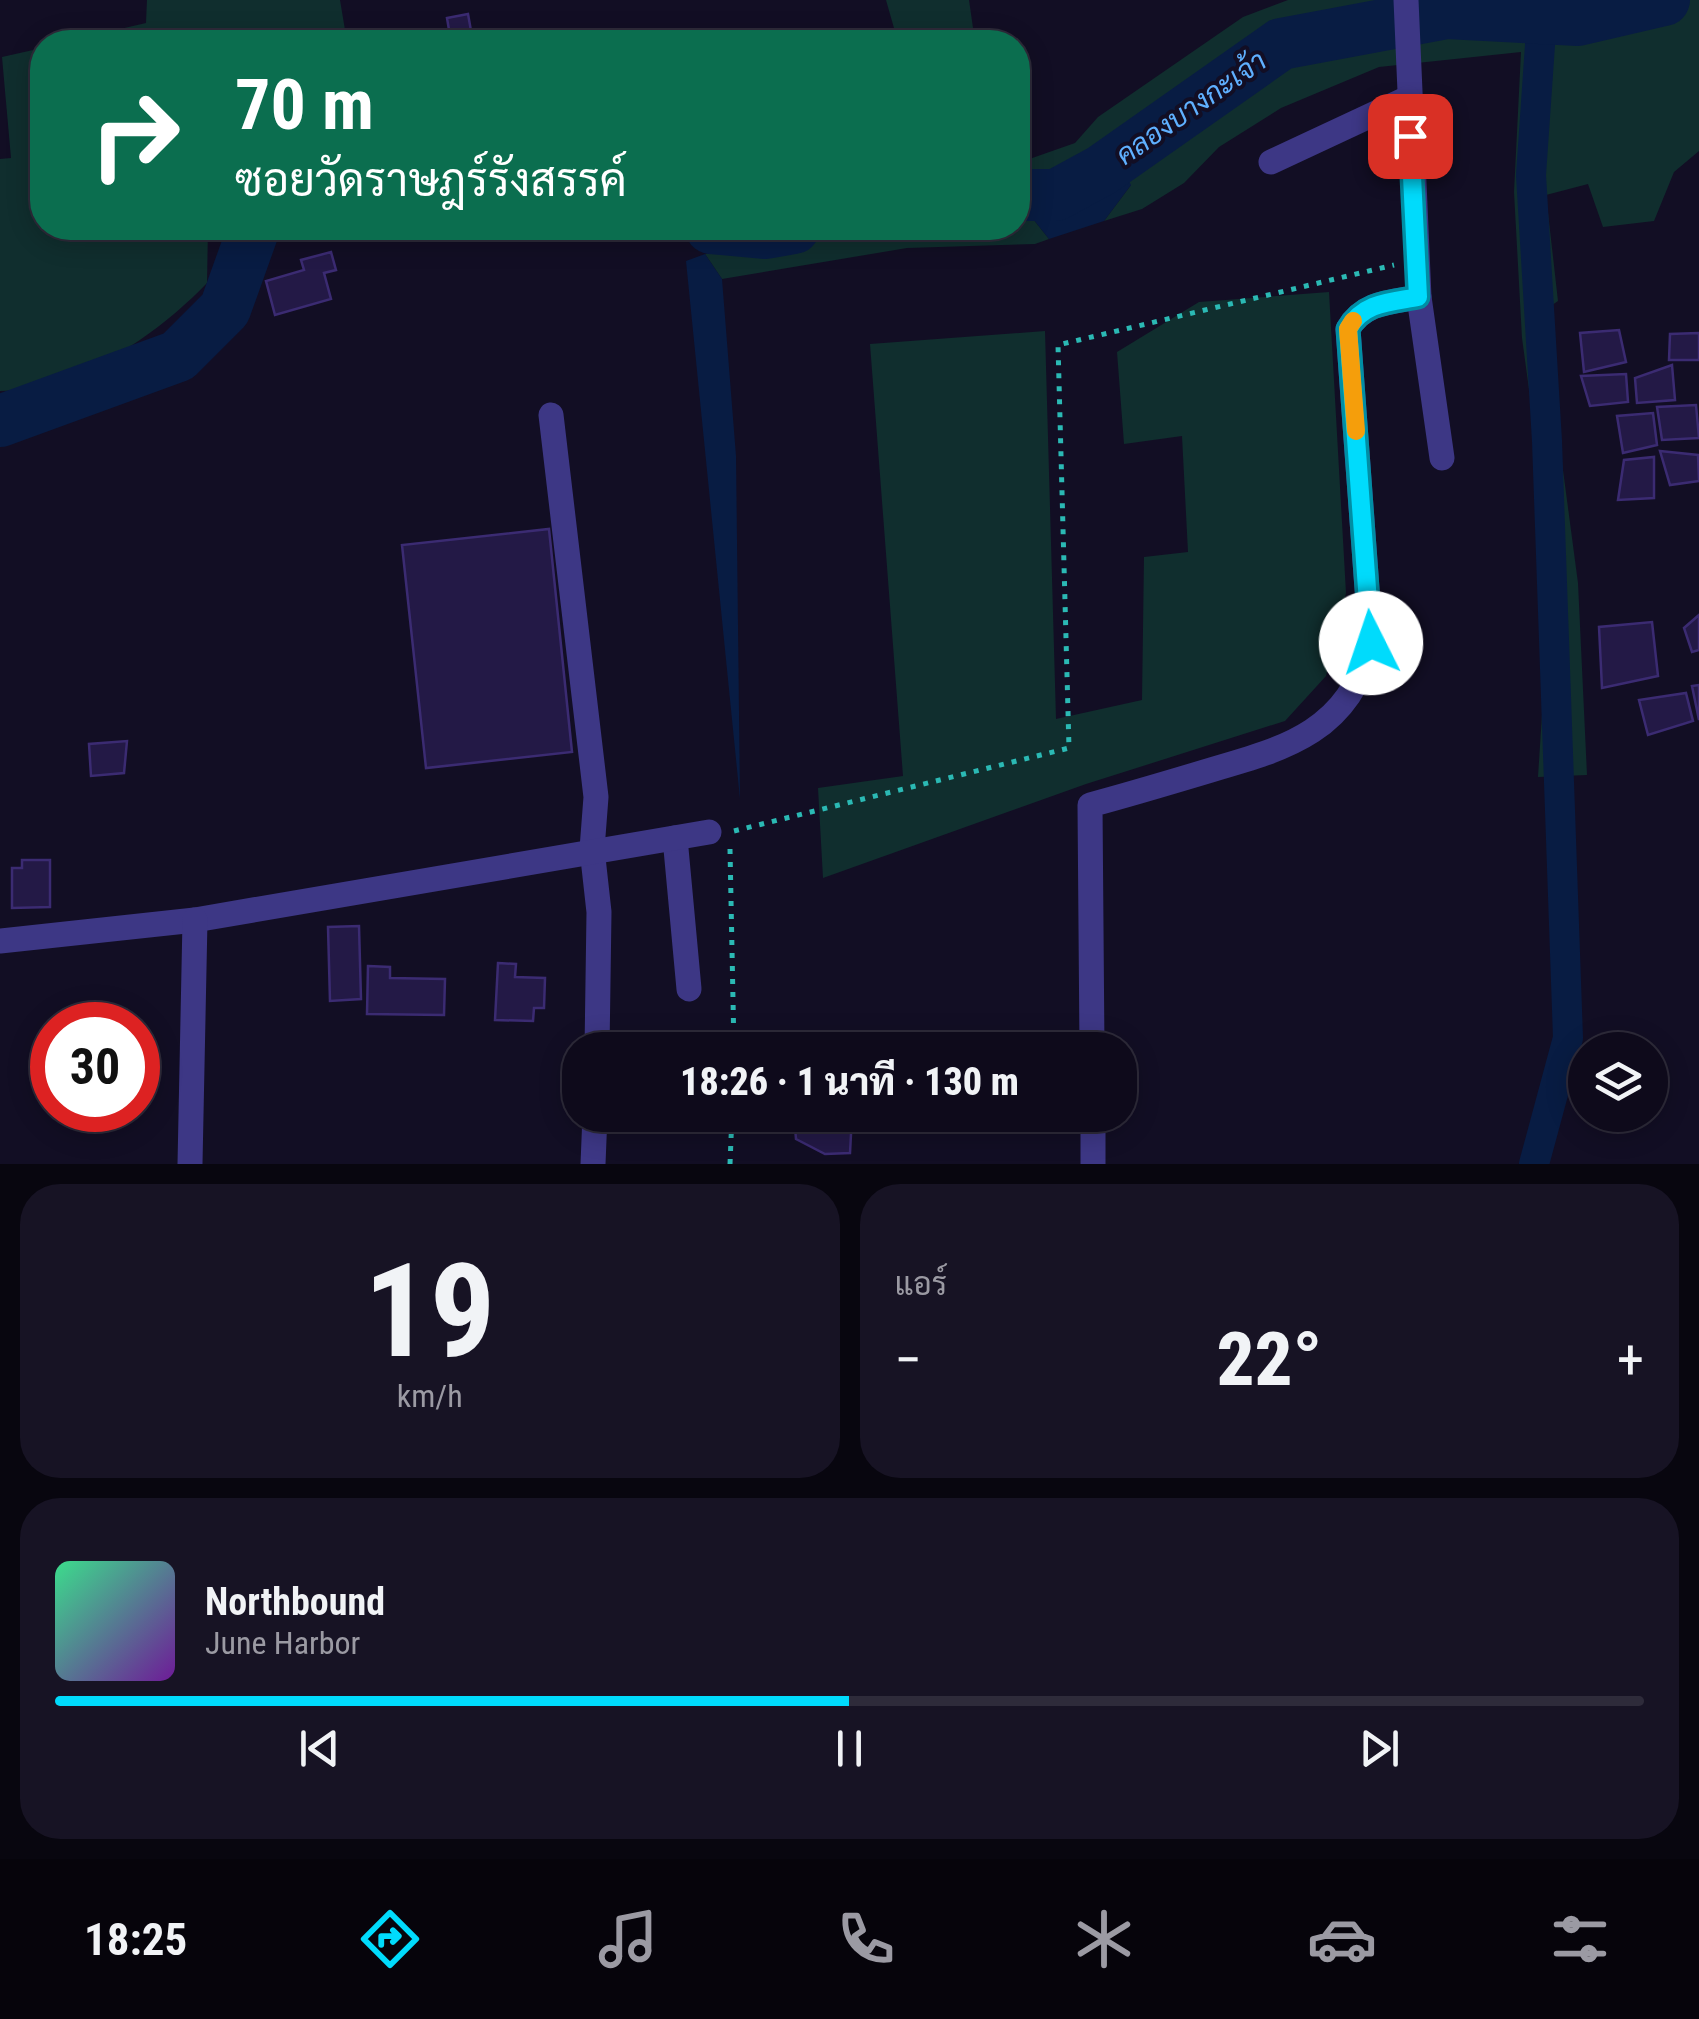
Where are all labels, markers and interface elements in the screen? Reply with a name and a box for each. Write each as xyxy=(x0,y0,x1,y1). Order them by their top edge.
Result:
water label: คลองบางกะเจ้า xyxy=(1108,42,1272,172)
text: 70 m xyxy=(235,64,374,146)
icon: right xyxy=(70,70,200,200)
pin xyxy=(1368,94,1453,179)
icon: arrive xyxy=(1383,109,1438,164)
text: ซอยวัดราษฎร์รังสรรค์ xyxy=(235,154,627,207)
position arrow xyxy=(1319,591,1423,695)
speed limit sign: 30 xyxy=(30,1002,160,1132)
map controls xyxy=(1568,1032,1668,1132)
button: layers xyxy=(1568,1032,1668,1132)
text: 18:26 · 1 นาที · 130 m xyxy=(680,1060,1019,1104)
text: 19 xyxy=(364,1235,495,1388)
text: แอร์ xyxy=(895,1265,947,1303)
text: 22° xyxy=(1216,1315,1322,1403)
text: − xyxy=(895,1328,922,1392)
text: + xyxy=(1617,1328,1644,1392)
text: km/h xyxy=(397,1377,463,1415)
text: Northbound xyxy=(205,1580,385,1624)
text: June Harbor xyxy=(205,1624,360,1662)
icon: previous xyxy=(292,1721,347,1776)
icon: pause xyxy=(822,1721,877,1776)
icon: next xyxy=(1352,1721,1407,1776)
icon: directions xyxy=(355,1904,425,1974)
icon: music xyxy=(593,1904,663,1974)
icon: phone xyxy=(831,1904,901,1974)
icon: climate xyxy=(1069,1904,1139,1974)
icon: car xyxy=(1307,1904,1377,1974)
icon: filters xyxy=(1545,1904,1615,1974)
text: 18:25 xyxy=(84,1913,187,1966)

